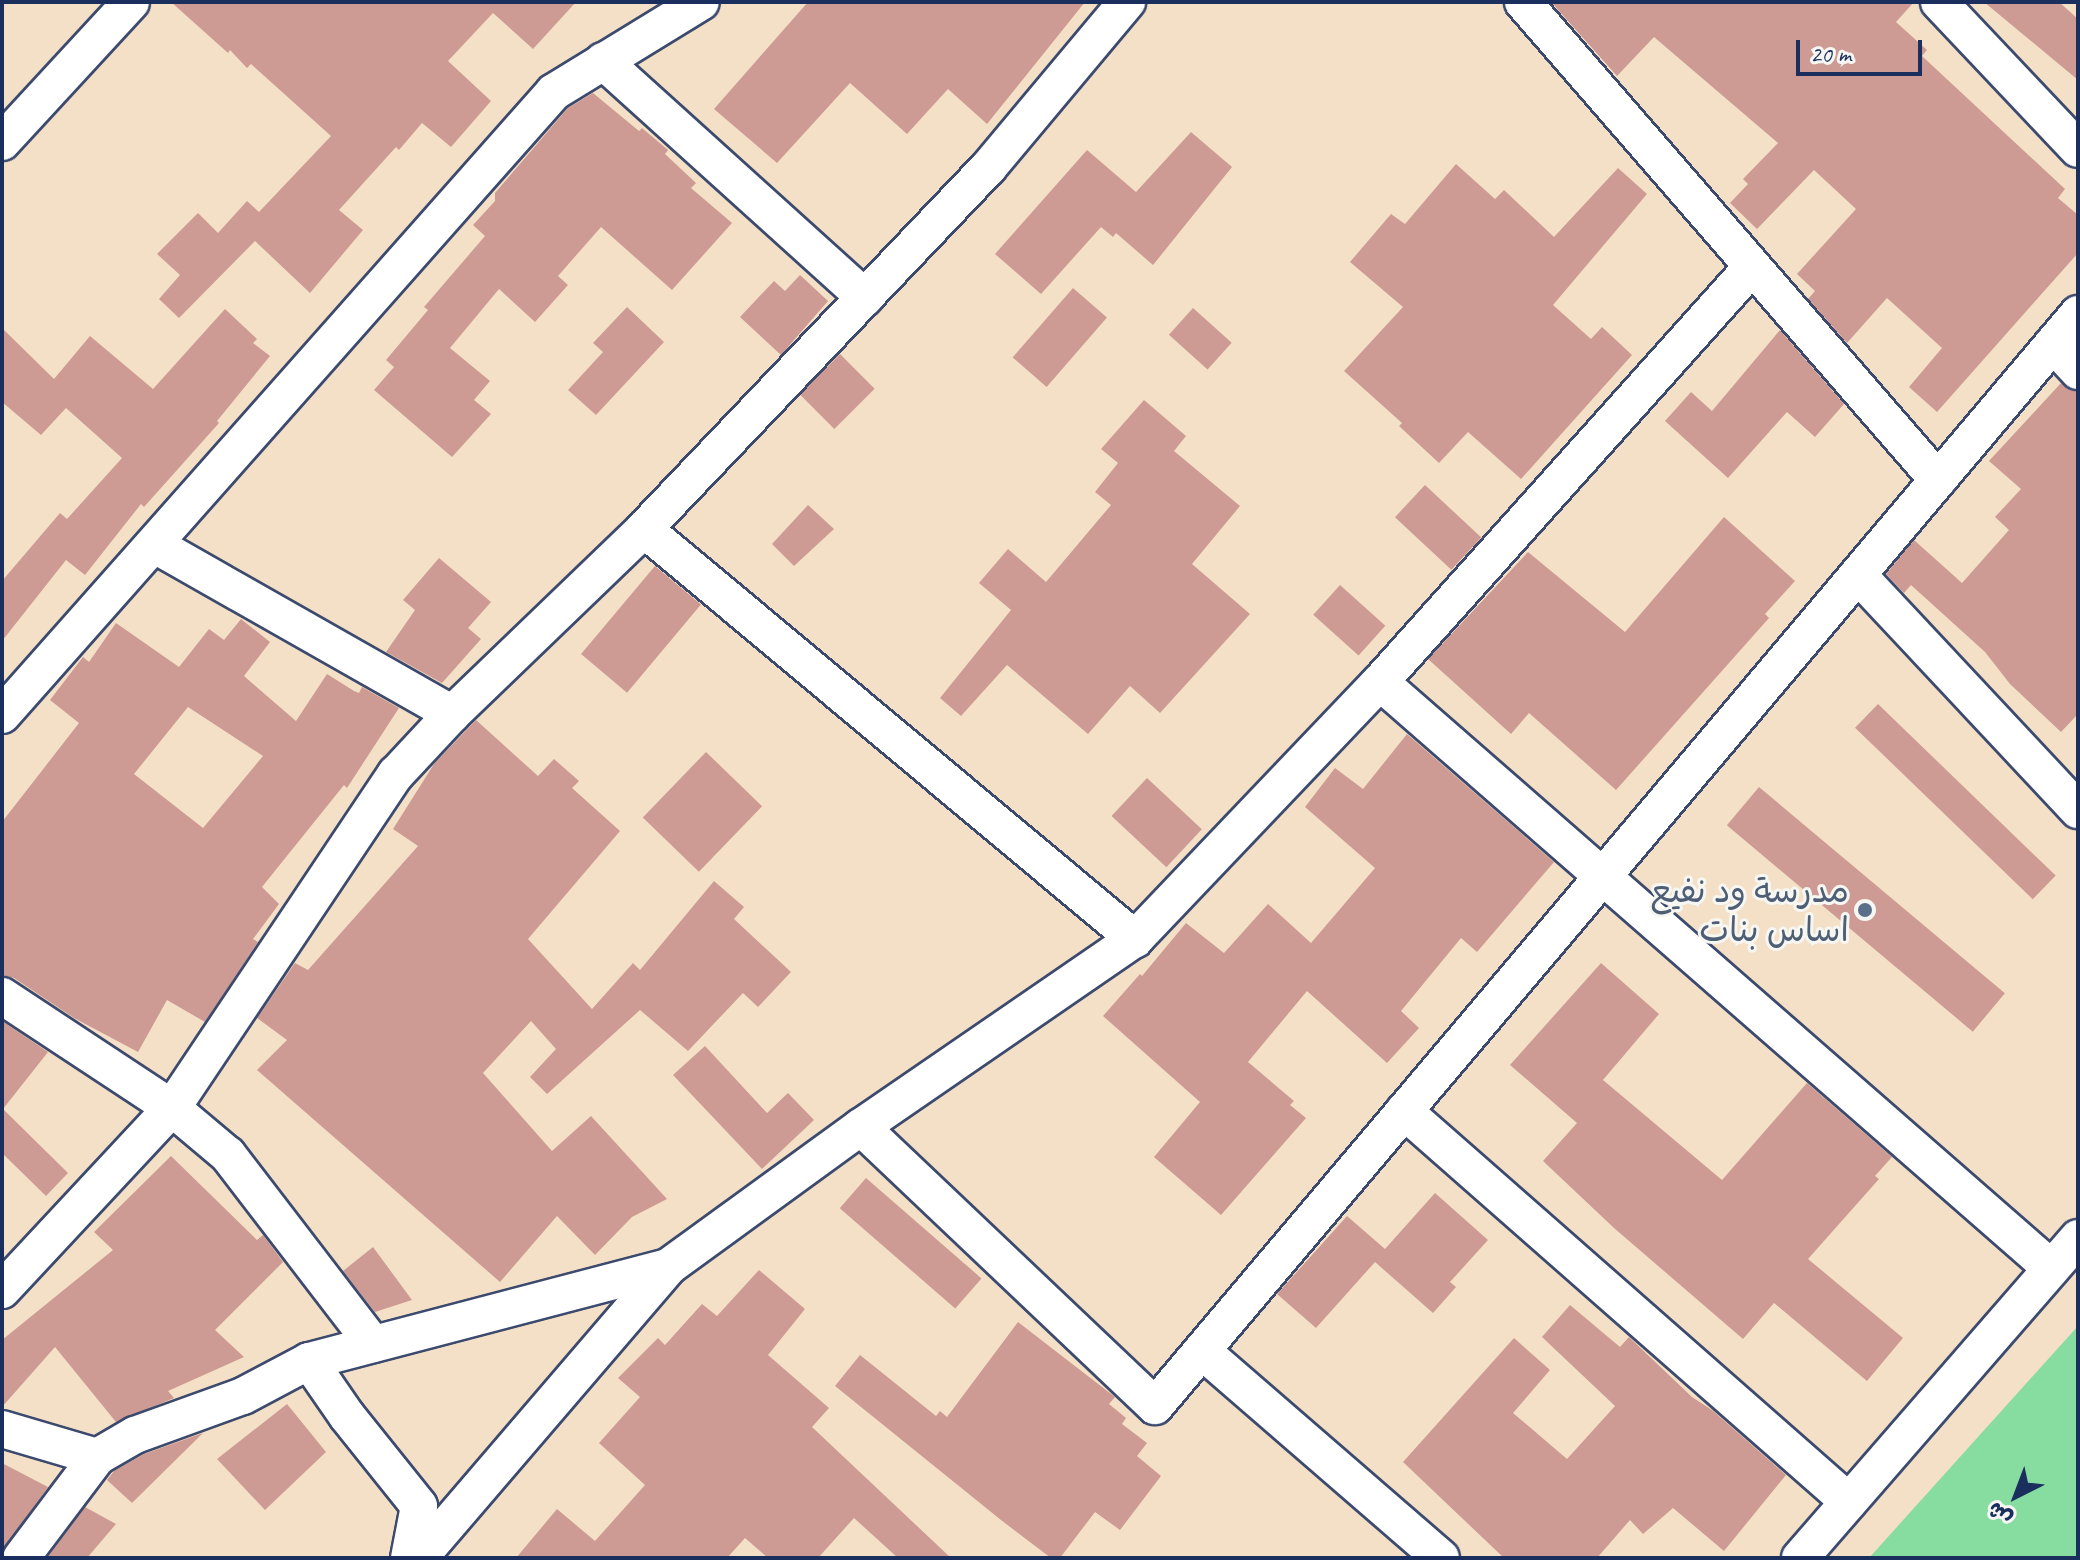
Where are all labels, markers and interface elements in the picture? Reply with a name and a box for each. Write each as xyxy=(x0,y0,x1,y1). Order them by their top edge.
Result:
scale bar xyxy=(1800,24,1926,74)
text: 20 m xyxy=(1810,39,1851,69)
place label: مدرسة ود نفيع اساس بنات xyxy=(1650,870,1849,950)
marker: مدرسة ود نفيع اساس بنات xyxy=(1856,901,1874,919)
north arrow xyxy=(1976,1456,2056,1536)
text: ش xyxy=(1982,1495,2018,1532)

